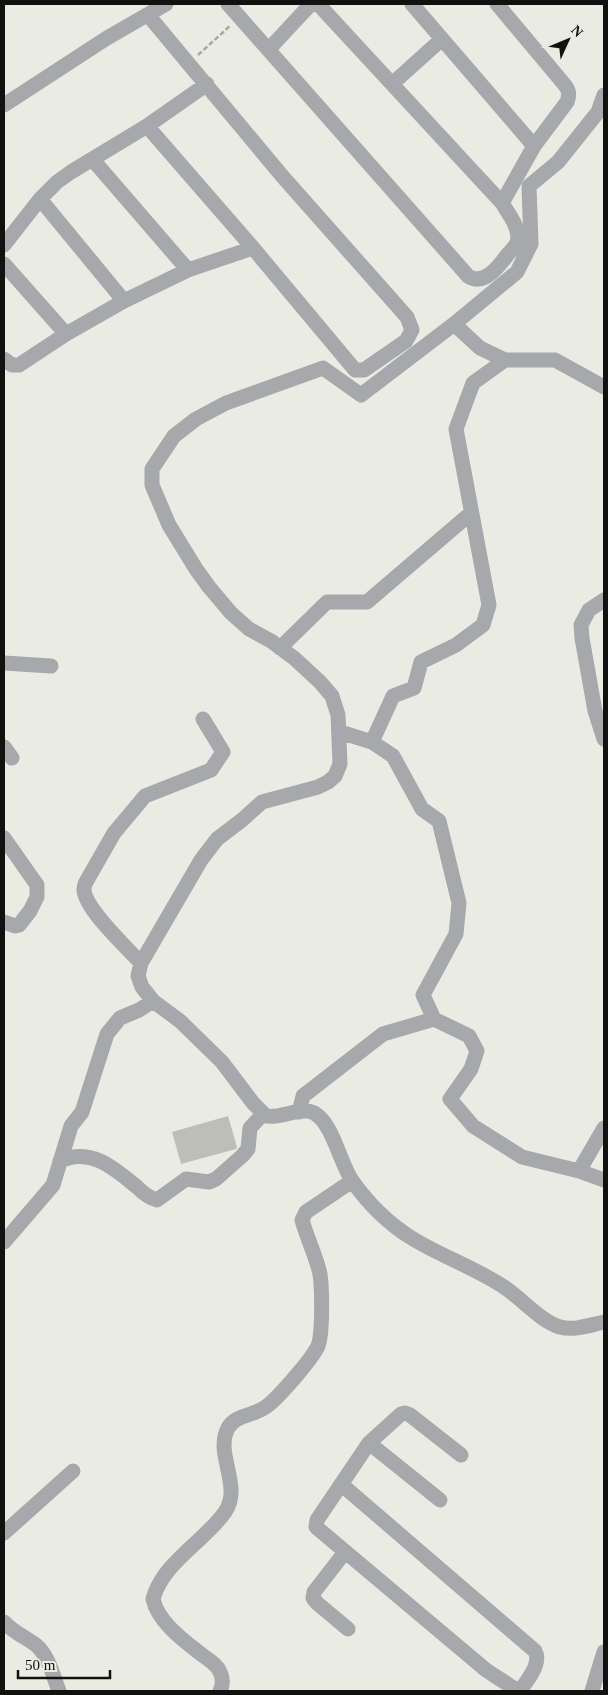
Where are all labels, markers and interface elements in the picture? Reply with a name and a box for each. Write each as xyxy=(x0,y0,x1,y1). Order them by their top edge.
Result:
north arrow xyxy=(543,15,593,65)
text: N xyxy=(568,22,586,40)
scale bar xyxy=(18,1648,110,1680)
text: 50 m xyxy=(25,1657,56,1673)

